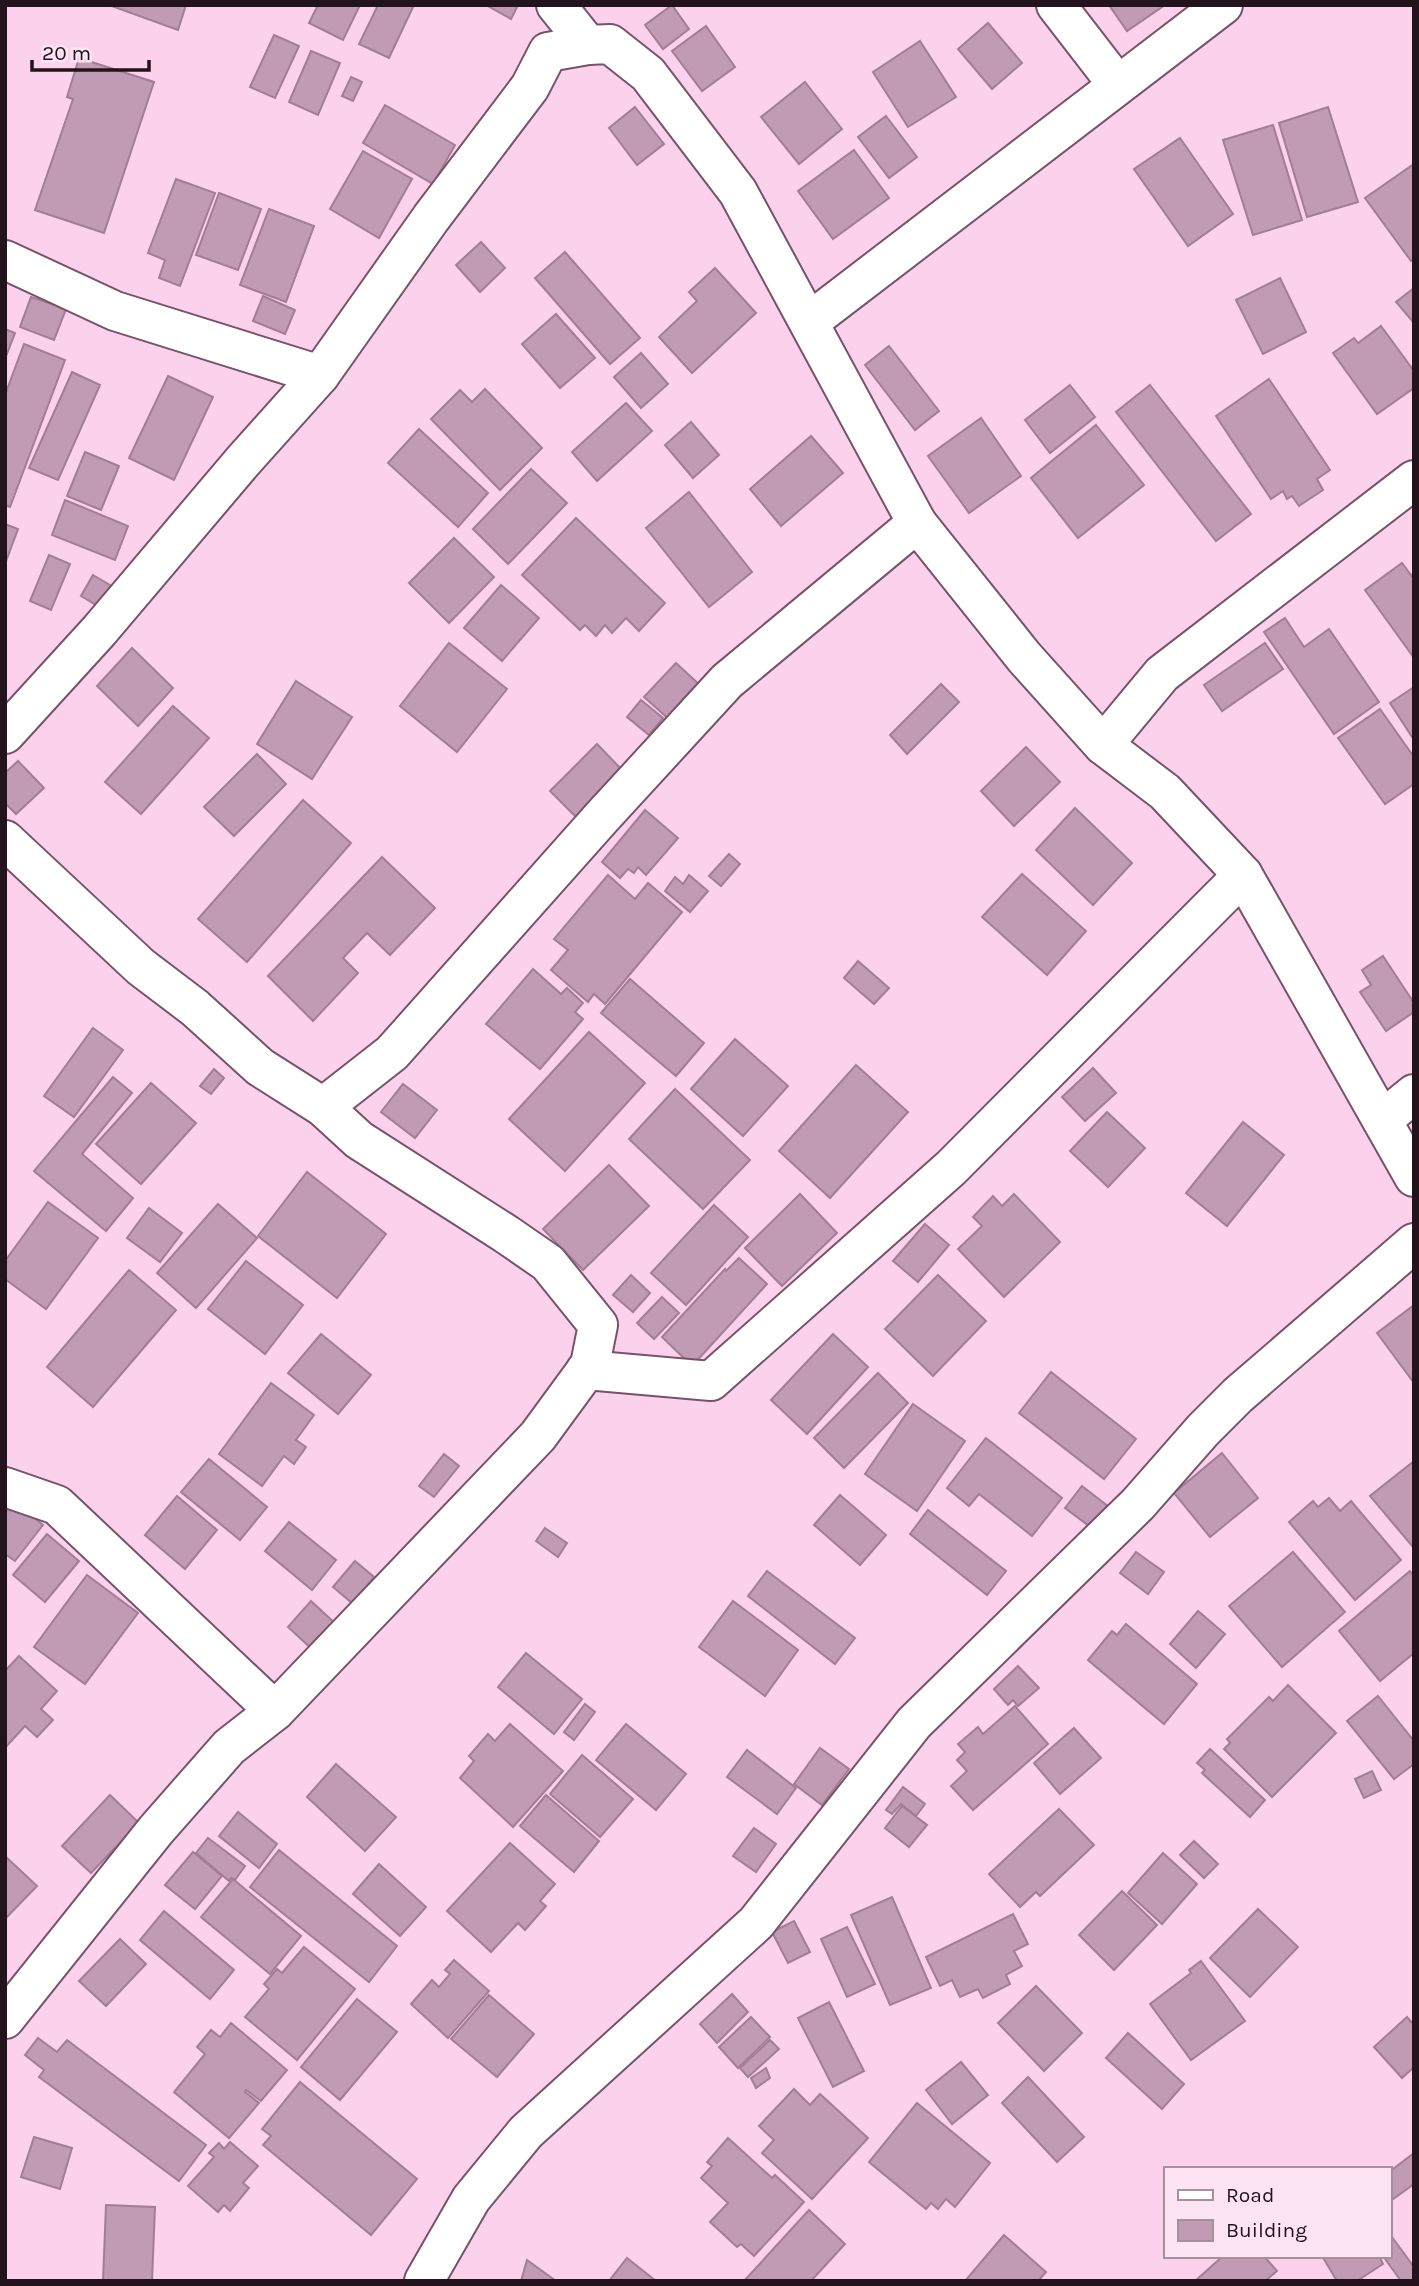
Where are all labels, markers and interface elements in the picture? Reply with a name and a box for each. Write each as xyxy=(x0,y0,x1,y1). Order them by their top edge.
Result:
scale bar xyxy=(32,28,149,72)
text: 20 m xyxy=(42,41,91,65)
legend xyxy=(1164,2167,1391,2258)
text: Road xyxy=(1226,2183,1274,2207)
text: Building xyxy=(1226,2218,1307,2242)

